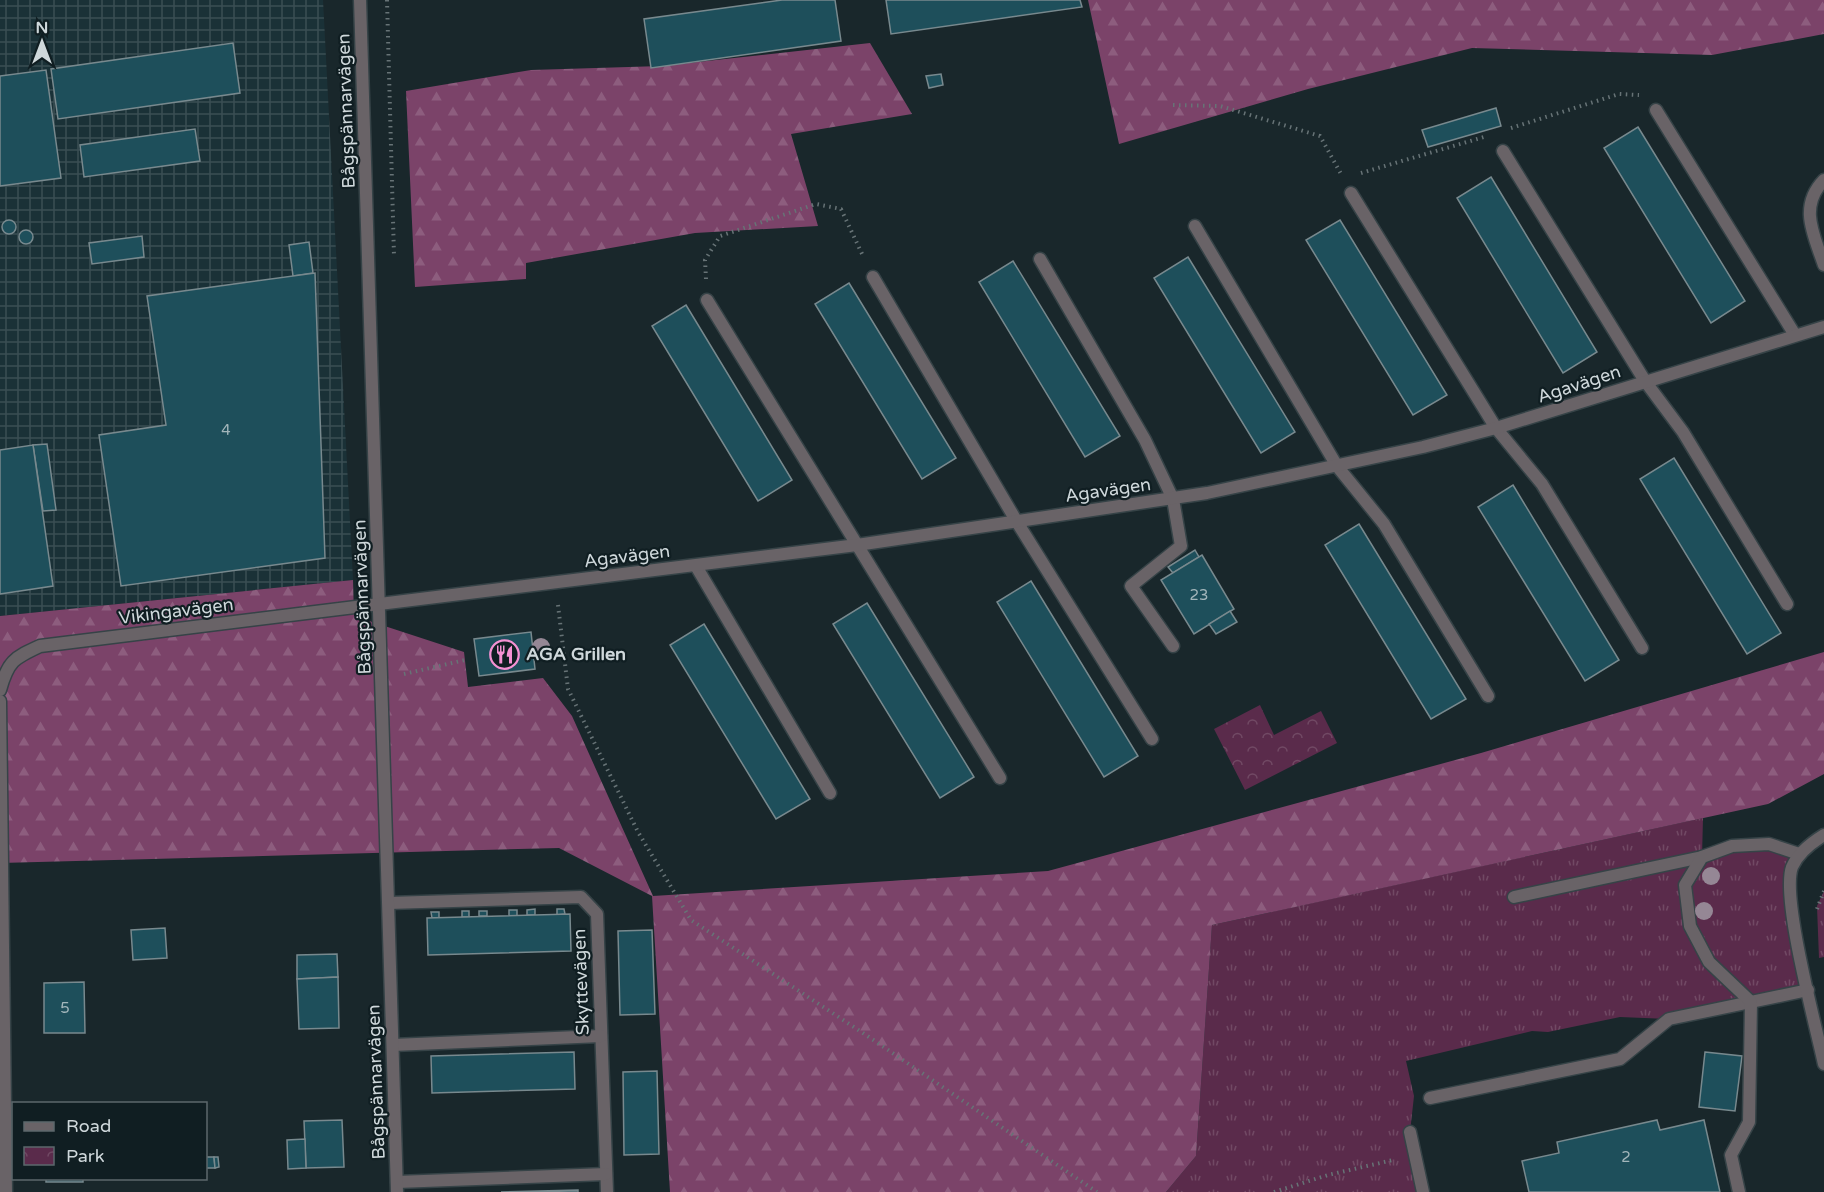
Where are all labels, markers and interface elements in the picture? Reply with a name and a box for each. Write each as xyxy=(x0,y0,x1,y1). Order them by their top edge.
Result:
north arrow xyxy=(12,12,72,72)
text: N xyxy=(36,18,48,38)
street label: Bågspännarvägen xyxy=(332,33,360,189)
street label: Agavägen xyxy=(1534,360,1624,408)
house number: 4 xyxy=(221,421,231,439)
street label: Agavägen xyxy=(1064,473,1152,507)
street label: Bågspännarvägen xyxy=(348,519,376,675)
street label: Agavägen xyxy=(583,540,671,572)
house number: 23 xyxy=(1190,586,1208,604)
street label: Vikingavägen xyxy=(117,593,235,629)
restaurant icon: AGA Grillen xyxy=(489,638,521,670)
place label: AGA Grillen xyxy=(526,643,626,665)
street label: Skyttevägen xyxy=(568,928,594,1036)
house number: 5 xyxy=(60,999,70,1017)
street label: Bågspännarvägen xyxy=(362,1004,390,1160)
legend xyxy=(12,1102,207,1180)
text: Road xyxy=(66,1115,111,1137)
text: Park xyxy=(66,1145,105,1167)
house number: 2 xyxy=(1621,1148,1631,1166)

